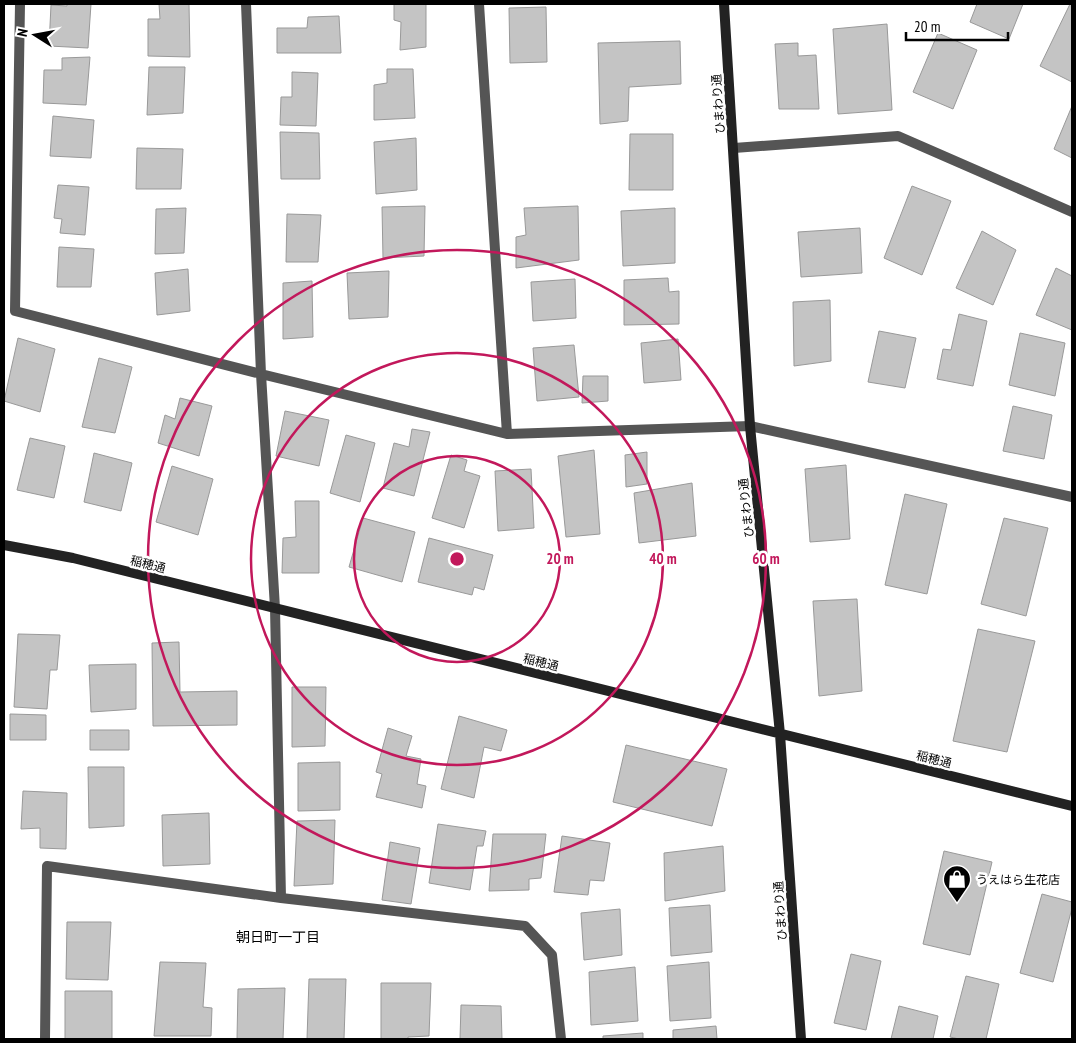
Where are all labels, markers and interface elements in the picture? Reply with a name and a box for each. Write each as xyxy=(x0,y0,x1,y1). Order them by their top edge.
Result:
north arrow xyxy=(10,10,60,60)
scale bar xyxy=(906,10,1008,42)
text: 20 m xyxy=(914,17,940,36)
text: N xyxy=(13,27,32,38)
street label: ひまわり通 xyxy=(708,74,728,134)
street label: ひまわり通 xyxy=(735,477,757,539)
text: 20 m xyxy=(546,549,574,568)
text: 40 m xyxy=(649,549,677,568)
text: 60 m xyxy=(752,549,780,568)
centre of rings xyxy=(448,550,466,568)
street label: 稲穂通 xyxy=(129,552,167,576)
street label: 稲穂通 xyxy=(522,650,560,674)
street label: 稲穂通 xyxy=(915,747,953,771)
shop icon: うえはら生花店 xyxy=(942,864,972,903)
place label: うえはら生花店 xyxy=(976,872,1060,887)
street label: ひまわり通 xyxy=(770,881,790,941)
district label: 朝日町一丁目 xyxy=(236,928,320,946)

